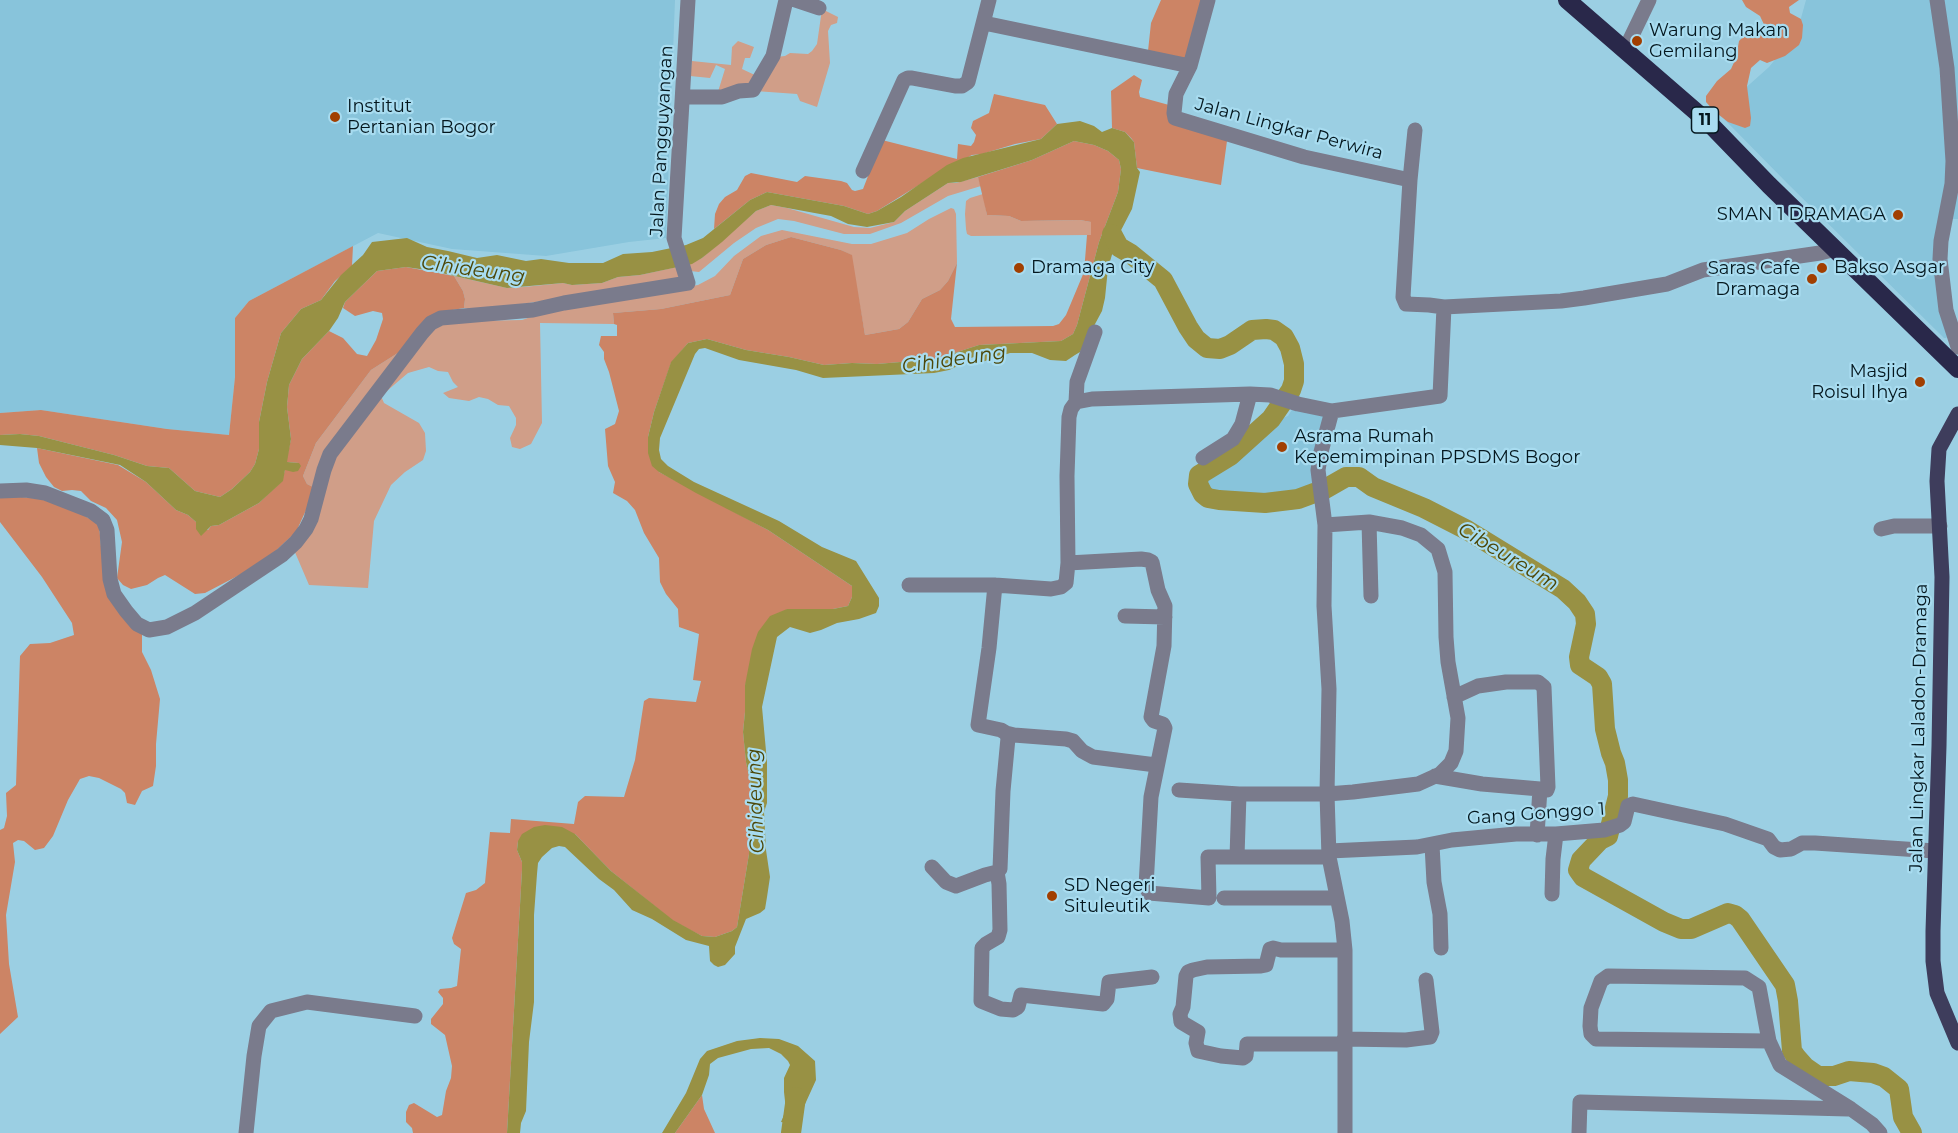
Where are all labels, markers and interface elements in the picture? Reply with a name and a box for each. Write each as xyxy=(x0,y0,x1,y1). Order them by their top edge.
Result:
place label: Warung Makan Gemilang xyxy=(1649,20,1788,63)
marker: Warung Makan Gemilang xyxy=(1630,34,1644,48)
street label: Jalan Pangguyangan xyxy=(646,45,678,237)
street label: Jalan Lingkar Perwira xyxy=(1193,93,1385,165)
place label: Institut Pertanian Bogor xyxy=(347,96,496,138)
road number: 11 xyxy=(1692,107,1718,133)
marker: Institut Pertanian Bogor xyxy=(328,110,342,124)
place label: SMAN 1 DRAMAGA xyxy=(1717,204,1886,226)
marker: SMAN 1 DRAMAGA xyxy=(1891,208,1905,222)
water label: Cihideung xyxy=(419,251,527,289)
place label: Dramaga City xyxy=(1031,257,1154,279)
place label: Bakso Asgar xyxy=(1834,257,1945,279)
place label: Saras Cafe Dramaga xyxy=(1708,258,1800,300)
marker: Dramaga City xyxy=(1012,261,1026,275)
marker: Bakso Asgar xyxy=(1815,261,1829,275)
marker: Saras Cafe Dramaga xyxy=(1805,272,1819,286)
water label: Cihideung xyxy=(900,341,1008,379)
place label: Masjid Roisul Ihya xyxy=(1811,361,1908,404)
marker: Masjid Roisul Ihya xyxy=(1913,375,1927,389)
place label: Asrama Rumah Kepemimpinan PPSDMS Bogor xyxy=(1294,426,1580,468)
marker: Asrama Rumah Kepemimpinan PPSDMS Bogor xyxy=(1275,440,1289,454)
water label: Cibeureum xyxy=(1453,518,1563,596)
street label: Jalan Lingkar Laladon-Dramaga xyxy=(1906,583,1932,873)
water label: Cihideung xyxy=(742,748,770,854)
street label: Gang Gonggo 1 xyxy=(1466,798,1606,830)
place label: SD Negeri Situleutik xyxy=(1064,875,1155,918)
marker: SD Negeri Situleutik xyxy=(1045,889,1059,903)

